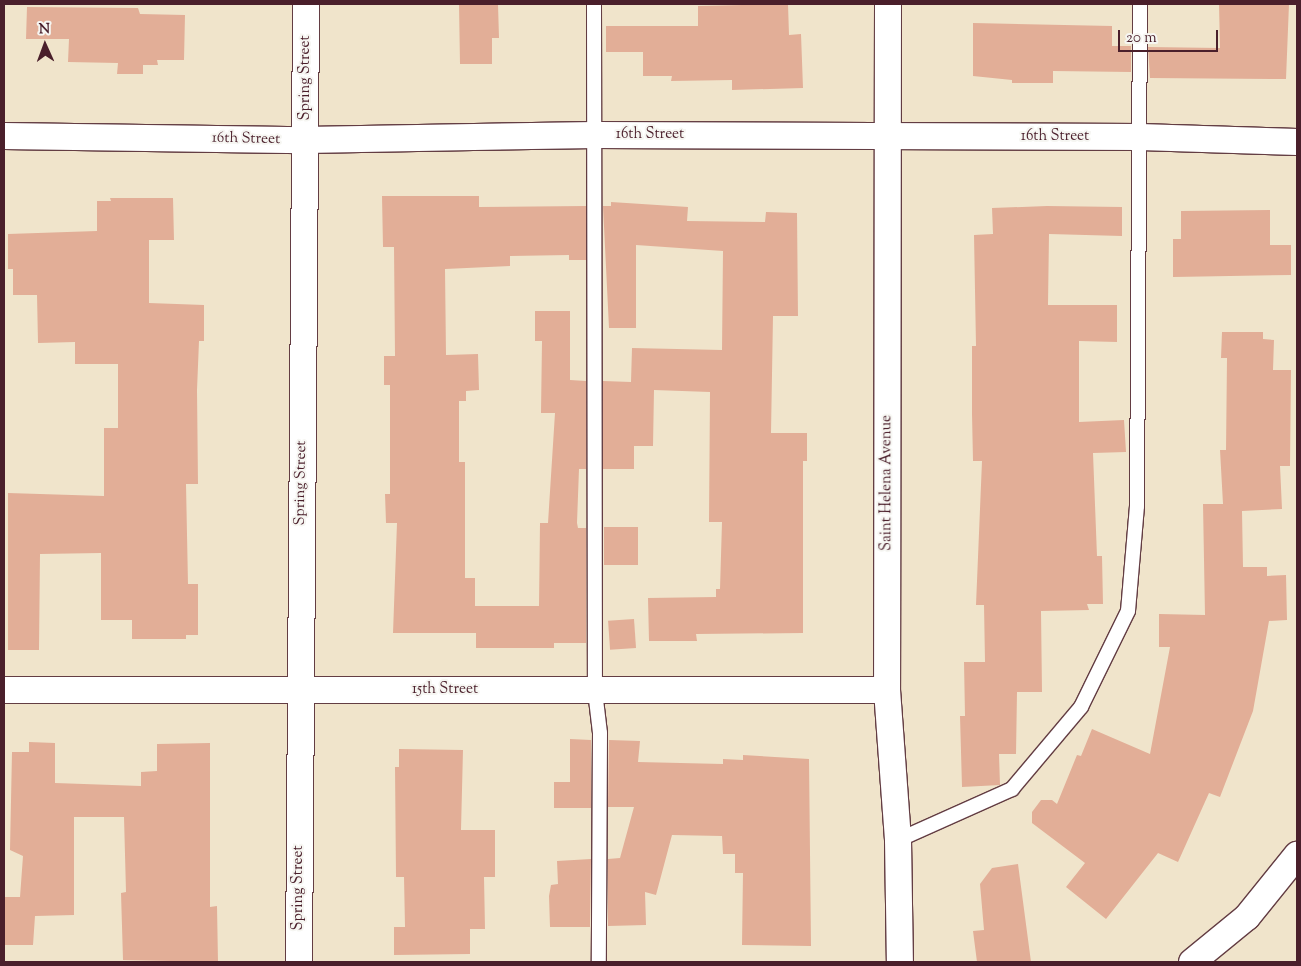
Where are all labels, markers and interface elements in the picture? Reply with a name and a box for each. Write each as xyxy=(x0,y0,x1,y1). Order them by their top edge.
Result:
north arrow xyxy=(20,20,70,70)
text: N xyxy=(39,20,50,40)
scale bar xyxy=(1121,20,1221,52)
text: 20 m xyxy=(1126,28,1157,49)
street label: Spring Street xyxy=(297,35,315,121)
street label: 16th Street xyxy=(616,126,684,144)
street label: 16th Street xyxy=(1021,128,1089,146)
street label: 16th Street xyxy=(212,129,280,149)
street label: Saint Helena Avenue xyxy=(878,415,896,551)
street label: Spring Street xyxy=(291,440,311,526)
street label: 15th Street xyxy=(412,681,478,699)
street label: Spring Street xyxy=(290,845,308,931)

